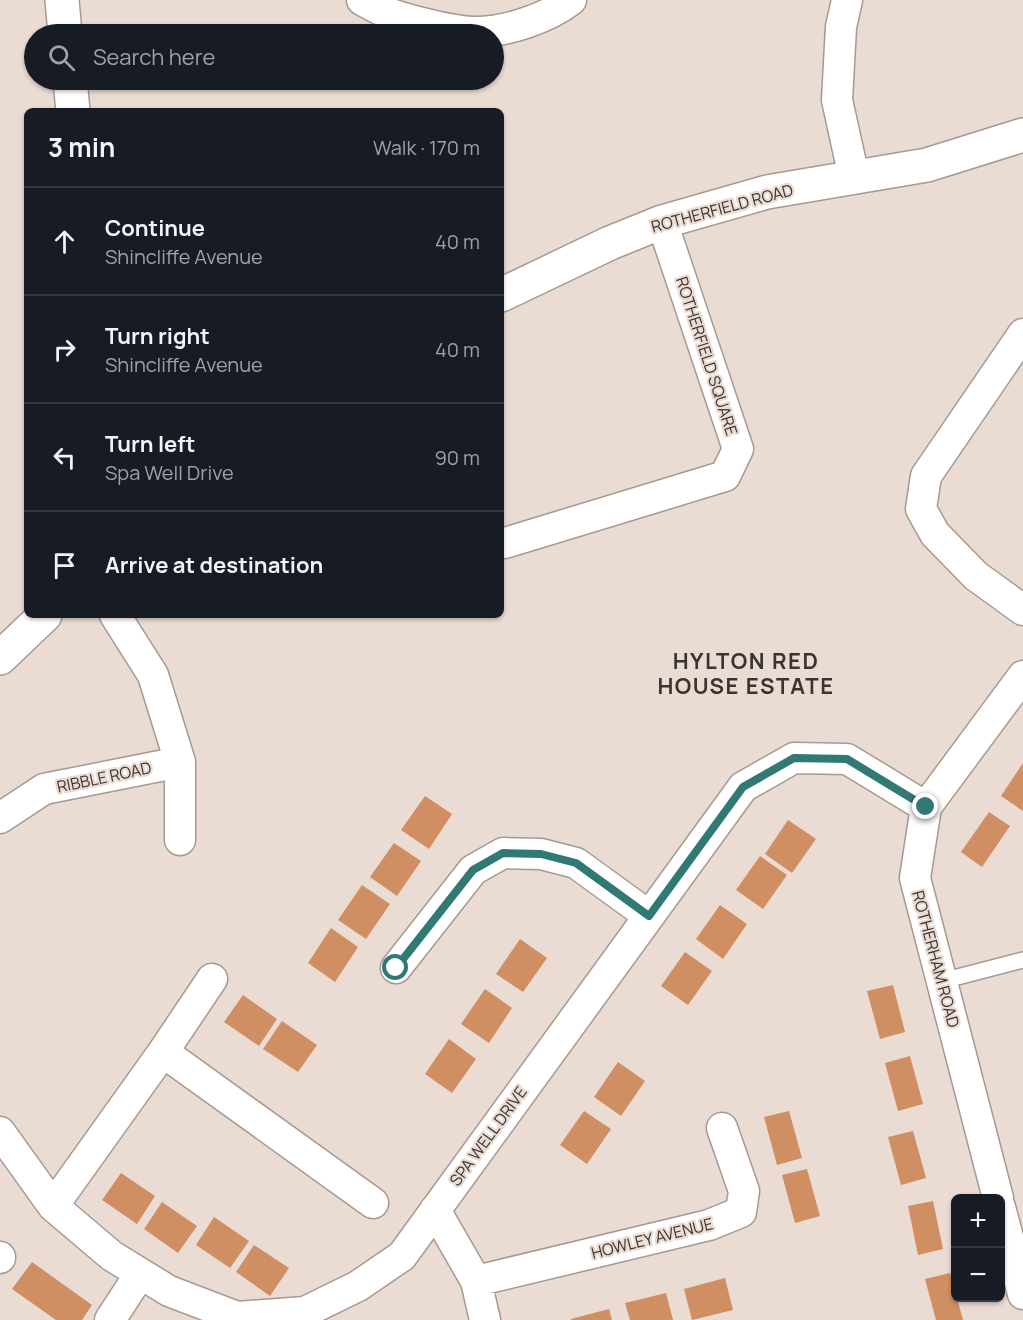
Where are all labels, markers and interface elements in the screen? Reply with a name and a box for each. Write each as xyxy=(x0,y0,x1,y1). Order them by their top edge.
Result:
search box xyxy=(24,24,504,90)
icon: search xyxy=(45,41,78,74)
text: Search here xyxy=(93,42,215,72)
text: 3 min xyxy=(48,129,115,165)
text: Walk · 170 m xyxy=(373,134,480,161)
street label: ROTHERFIELD ROAD xyxy=(648,178,796,238)
text: Continue xyxy=(105,213,205,243)
icon: ahead xyxy=(48,225,81,258)
text: 40 m xyxy=(435,228,480,255)
text: Shincliffe Avenue xyxy=(105,243,263,270)
street label: ROTHERFIELD SQUARE xyxy=(671,274,743,438)
text: Turn right xyxy=(105,321,210,351)
icon: right xyxy=(48,333,81,366)
text: 40 m xyxy=(435,336,480,363)
text: Shincliffe Avenue xyxy=(105,351,263,378)
text: Turn left xyxy=(105,429,195,459)
icon: left xyxy=(48,441,81,474)
text: 90 m xyxy=(434,444,480,471)
text: Spa Well Drive xyxy=(105,459,234,486)
icon: arrive xyxy=(48,549,81,582)
text: Arrive at destination xyxy=(105,550,323,580)
district label: HYLTON RED HOUSE ESTATE xyxy=(657,646,835,701)
street label: RIBBLE ROAD xyxy=(55,756,154,798)
route end xyxy=(912,793,938,819)
street label: ROTHERHAM ROAD xyxy=(907,888,965,1030)
route start xyxy=(382,954,408,980)
street label: SPA WELL DRIVE xyxy=(444,1082,532,1190)
map controls xyxy=(951,1194,1005,1302)
button: + xyxy=(951,1194,1005,1248)
street label: HOWLEY AVENUE xyxy=(589,1212,715,1264)
button: − xyxy=(951,1248,1005,1302)

